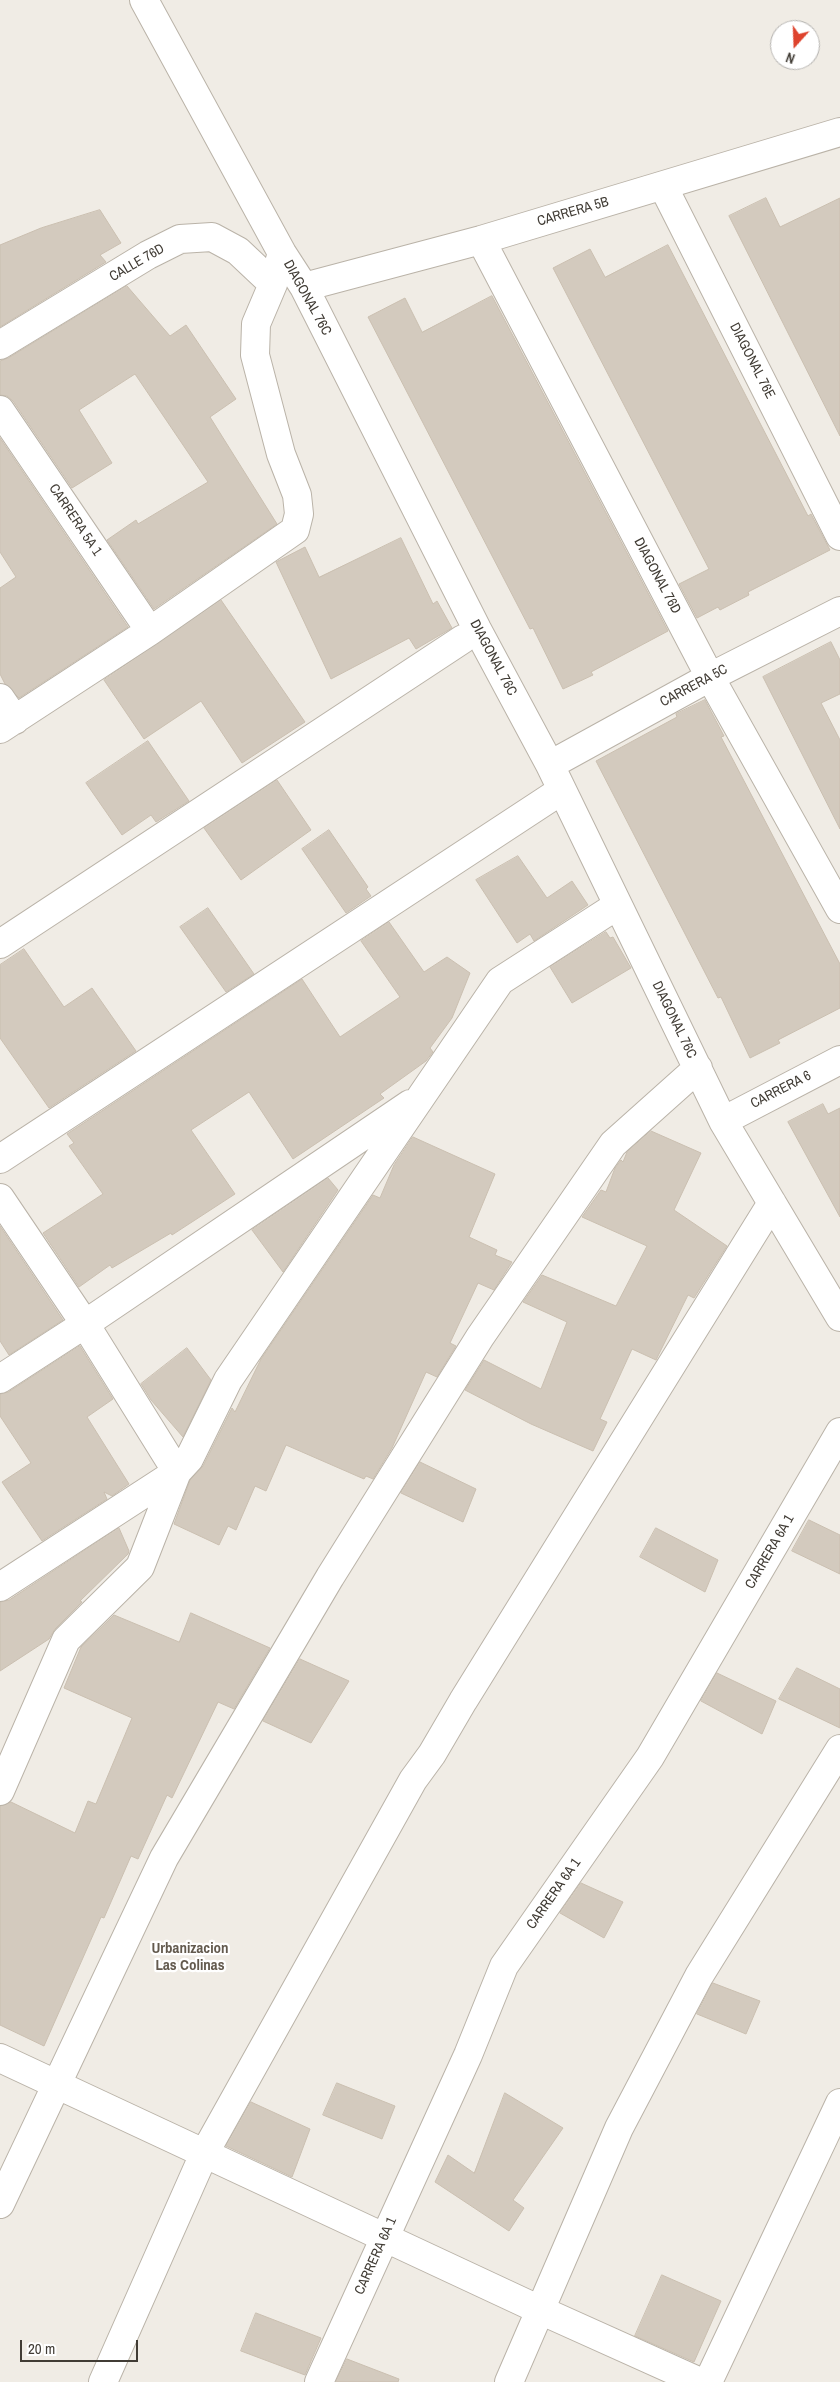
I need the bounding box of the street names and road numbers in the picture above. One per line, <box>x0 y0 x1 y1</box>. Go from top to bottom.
street label: CARRERA 5B <box>535 194 611 230</box>
street label: CALLE 76D <box>107 241 167 285</box>
street label: DIAGONAL 76C <box>279 257 335 339</box>
street label: DIAGONAL 76E <box>726 320 778 402</box>
street label: CARRERA 5A 1 <box>45 481 105 559</box>
street label: DIAGONAL 76D <box>630 535 684 617</box>
street label: DIAGONAL 76C <box>466 617 520 699</box>
street label: CARRERA 5C <box>657 661 731 711</box>
street label: DIAGONAL 76C <box>648 979 700 1061</box>
street label: CARRERA 6 <box>748 1068 814 1112</box>
street label: CARRERA 6A 1 <box>742 1512 798 1592</box>
street label: CARRERA 6A 1 <box>523 1855 585 1933</box>
street label: CARRERA 6A 1 <box>351 2215 401 2297</box>

